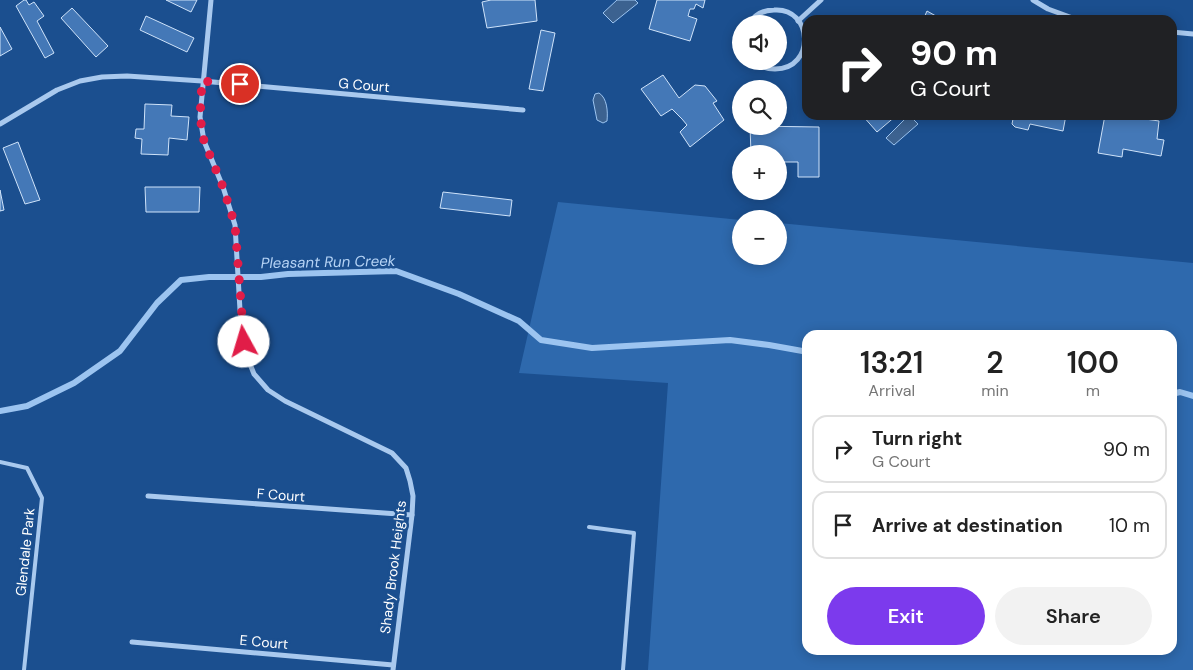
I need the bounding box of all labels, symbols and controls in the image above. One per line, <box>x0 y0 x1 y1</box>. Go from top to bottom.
map controls <box>732 15 787 265</box>
button: sound <box>732 15 787 70</box>
text: 90 m <box>910 30 998 76</box>
icon: right <box>827 35 892 100</box>
pin <box>219 63 261 105</box>
icon: arrive <box>226 70 254 98</box>
street label: G Court <box>338 74 390 96</box>
text: G Court <box>910 74 991 103</box>
button: search <box>732 80 787 135</box>
button: + <box>732 145 787 200</box>
button: − <box>732 210 787 265</box>
water label: Pleasant Run Creek <box>260 251 396 273</box>
position arrow <box>217 315 269 367</box>
text: 13:21 <box>860 343 923 382</box>
text: 2 <box>986 343 1004 382</box>
text: 100 <box>1067 343 1119 382</box>
text: Arrival <box>868 380 915 401</box>
text: min <box>981 380 1009 401</box>
text: m <box>1086 380 1100 401</box>
text: Turn right <box>872 426 962 451</box>
icon: right <box>829 435 857 463</box>
text: 90 m <box>1103 437 1150 462</box>
text: G Court <box>872 451 931 472</box>
street label: F Court <box>256 484 306 506</box>
street label: Shady Brook Heights <box>376 499 410 635</box>
street label: Glendale Park <box>11 507 39 597</box>
icon: arrive <box>829 511 857 539</box>
text: Arrive at destination <box>872 513 1063 538</box>
text: 10 m <box>1109 513 1150 538</box>
button: Exit <box>827 587 985 645</box>
button: Share <box>995 587 1152 645</box>
street label: E Court <box>239 631 289 653</box>

